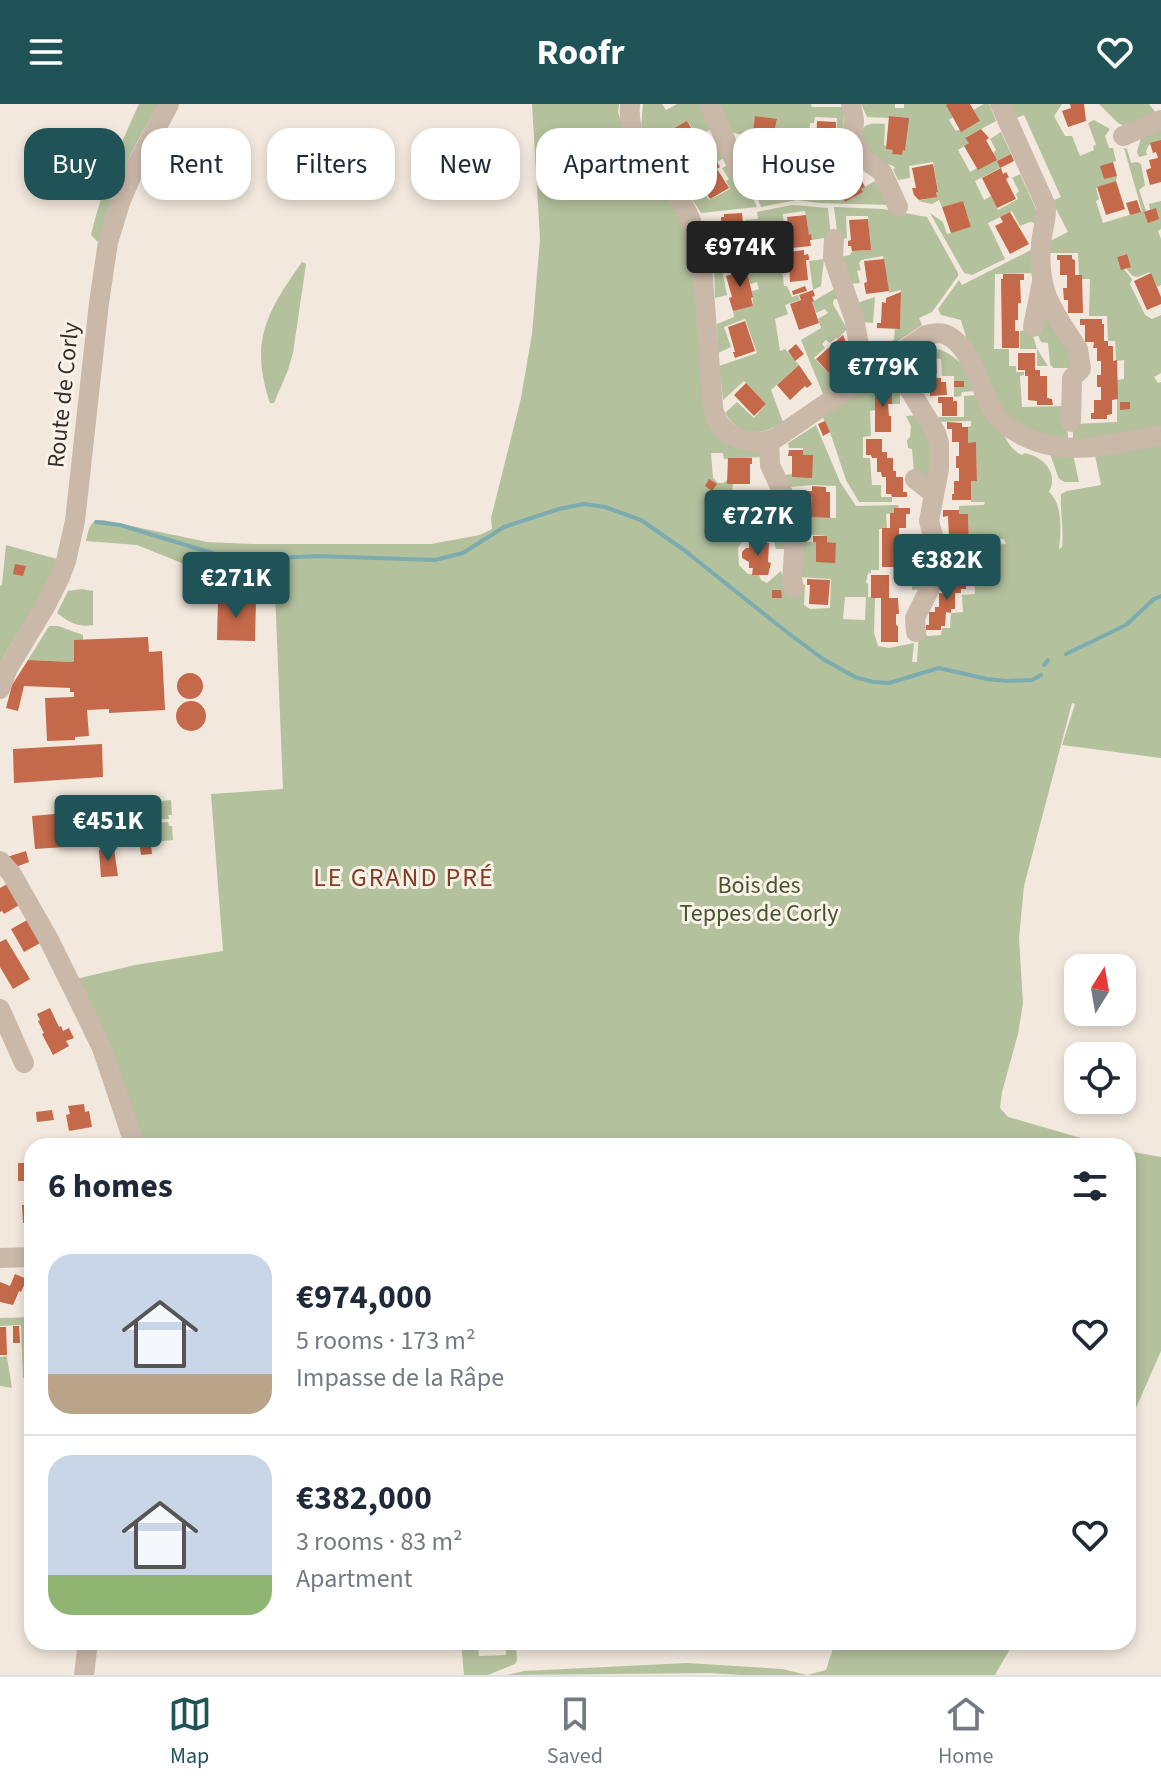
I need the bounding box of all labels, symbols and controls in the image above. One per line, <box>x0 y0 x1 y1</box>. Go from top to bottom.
text: Roofr <box>536 27 625 78</box>
icon: menu <box>24 30 68 74</box>
icon: heart <box>1093 30 1137 74</box>
chip: Buy <box>24 128 125 200</box>
chip: Rent <box>141 128 251 200</box>
chip: Filters <box>267 128 395 200</box>
chip: New <box>411 128 520 200</box>
chip: Apartment <box>536 128 717 200</box>
chip: House <box>733 128 863 200</box>
pin: €974K <box>684 221 796 289</box>
text: €974K <box>705 228 775 265</box>
street label: Route de Corly <box>38 320 89 470</box>
pin: €779K <box>827 341 939 409</box>
text: €779K <box>848 348 918 385</box>
pin: €727K <box>702 490 814 558</box>
text: €727K <box>723 497 793 534</box>
pin: €382K <box>891 534 1003 602</box>
text: €382K <box>912 541 982 578</box>
pin: €271K <box>180 552 292 620</box>
text: €271K <box>201 559 271 596</box>
pin: €451K <box>52 795 164 863</box>
text: €451K <box>73 802 143 839</box>
district label: LE GRAND PRÉ <box>313 859 495 896</box>
park label: Bois des Teppes de Corly <box>680 868 838 931</box>
north arrow <box>1064 954 1136 1026</box>
map controls <box>1064 954 1136 1114</box>
button: locate <box>1064 1042 1136 1114</box>
text: 6 homes <box>48 1162 173 1211</box>
icon: filters <box>1068 1164 1112 1208</box>
text: €974,000 <box>296 1273 432 1322</box>
icon: home <box>112 1286 208 1382</box>
icon: heart <box>1068 1312 1112 1356</box>
text: 5 rooms · 173 m² <box>296 1322 475 1359</box>
text: Impasse de la Râpe <box>296 1359 504 1396</box>
text: €382,000 <box>296 1474 432 1523</box>
icon: home <box>112 1487 208 1583</box>
icon: heart <box>1068 1513 1112 1557</box>
text: 3 rooms · 83 m² <box>296 1523 463 1560</box>
text: Apartment <box>296 1560 413 1597</box>
tab: Map <box>168 1692 212 1772</box>
tab: Saved <box>547 1692 603 1772</box>
tab: Home <box>938 1692 993 1772</box>

